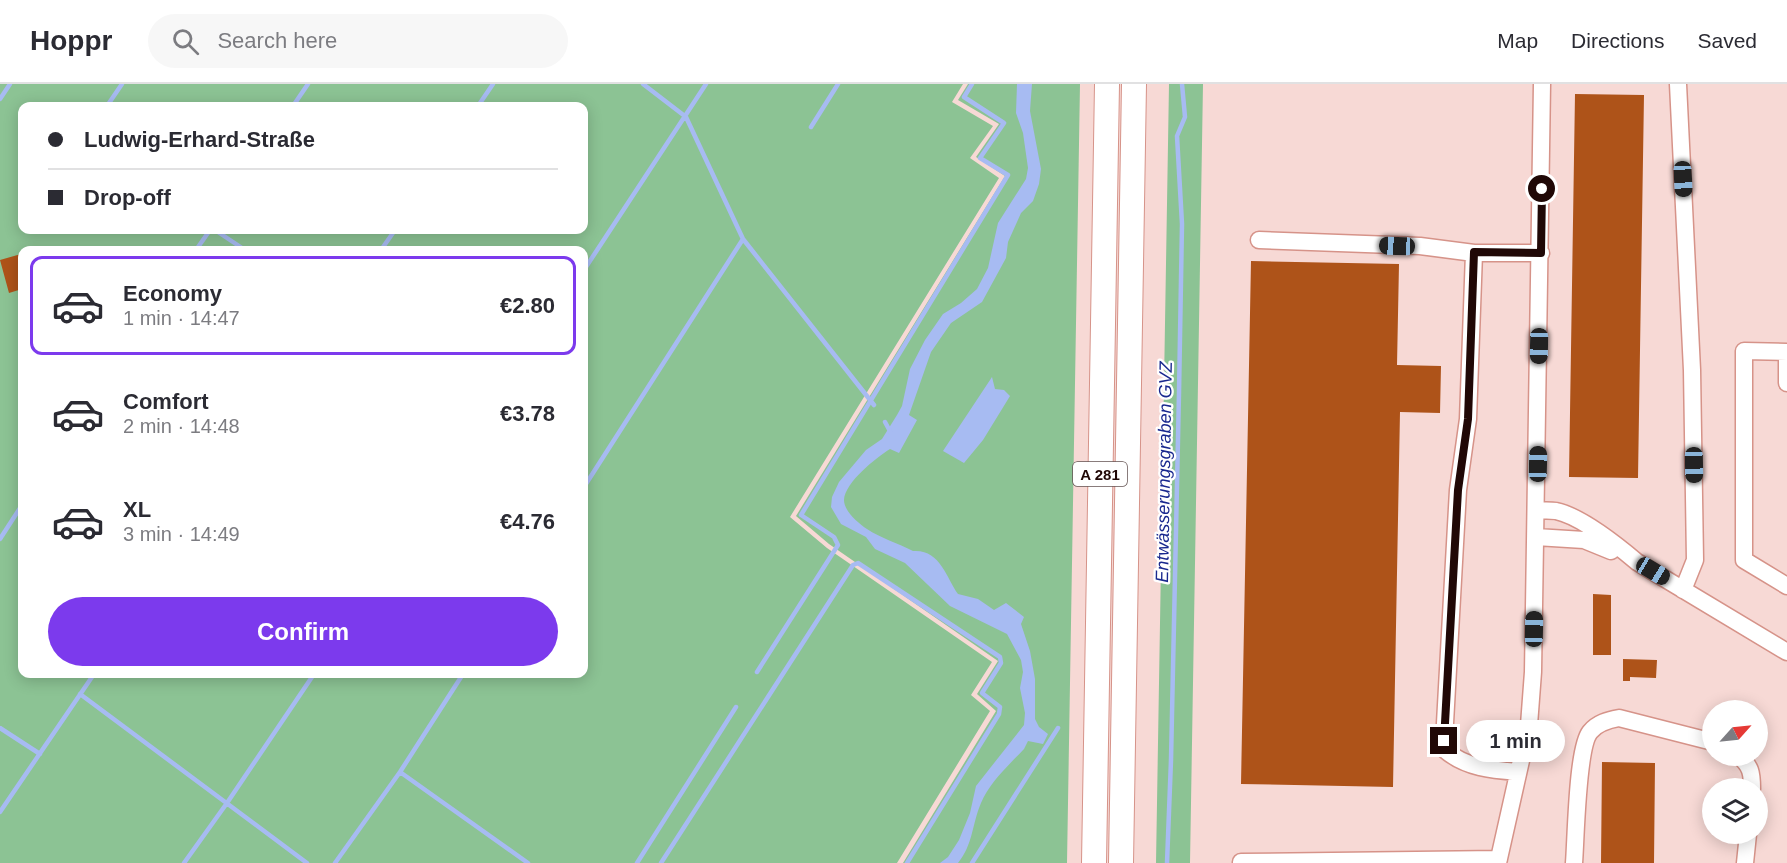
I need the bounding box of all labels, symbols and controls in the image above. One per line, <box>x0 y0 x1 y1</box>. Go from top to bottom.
search box <box>148 14 568 68</box>
text: Hoppr <box>30 25 112 56</box>
icon: search <box>169 25 202 58</box>
text: Search here <box>217 28 337 53</box>
text: Map <box>1497 29 1538 52</box>
text: Directions <box>1571 29 1664 52</box>
text: Saved <box>1697 29 1757 52</box>
text: Ludwig-Erhard-Straße <box>84 127 315 152</box>
car <box>1673 161 1693 197</box>
route start <box>1528 175 1555 202</box>
text: Drop-off <box>84 185 171 210</box>
car <box>1379 236 1415 256</box>
icon: car <box>51 279 105 333</box>
text: Economy <box>123 281 222 306</box>
text: €2.80 <box>500 293 555 318</box>
text: 1 min · 14:47 <box>123 307 240 329</box>
car <box>1530 328 1548 364</box>
water label: Entwässerungsgraben GVZ <box>1152 360 1176 583</box>
icon: car <box>51 387 105 441</box>
text: Comfort <box>123 389 209 414</box>
text: €3.78 <box>500 401 555 426</box>
text: 2 min · 14:48 <box>123 415 240 437</box>
car <box>1529 446 1547 482</box>
car <box>1685 447 1703 483</box>
road number: A 281 <box>1073 462 1127 486</box>
icon: car <box>51 495 105 549</box>
text: XL <box>123 497 151 522</box>
text: €4.76 <box>500 509 555 534</box>
text: 3 min · 14:49 <box>123 523 240 545</box>
car <box>1633 554 1673 588</box>
button: Confirm <box>48 597 558 666</box>
car <box>1525 611 1543 647</box>
north arrow <box>1702 700 1768 766</box>
map controls <box>1702 700 1768 844</box>
callout: 1 min <box>1465 720 1564 762</box>
route end <box>1430 727 1457 754</box>
text: 1 min <box>1489 730 1542 752</box>
button: layers <box>1702 778 1768 844</box>

